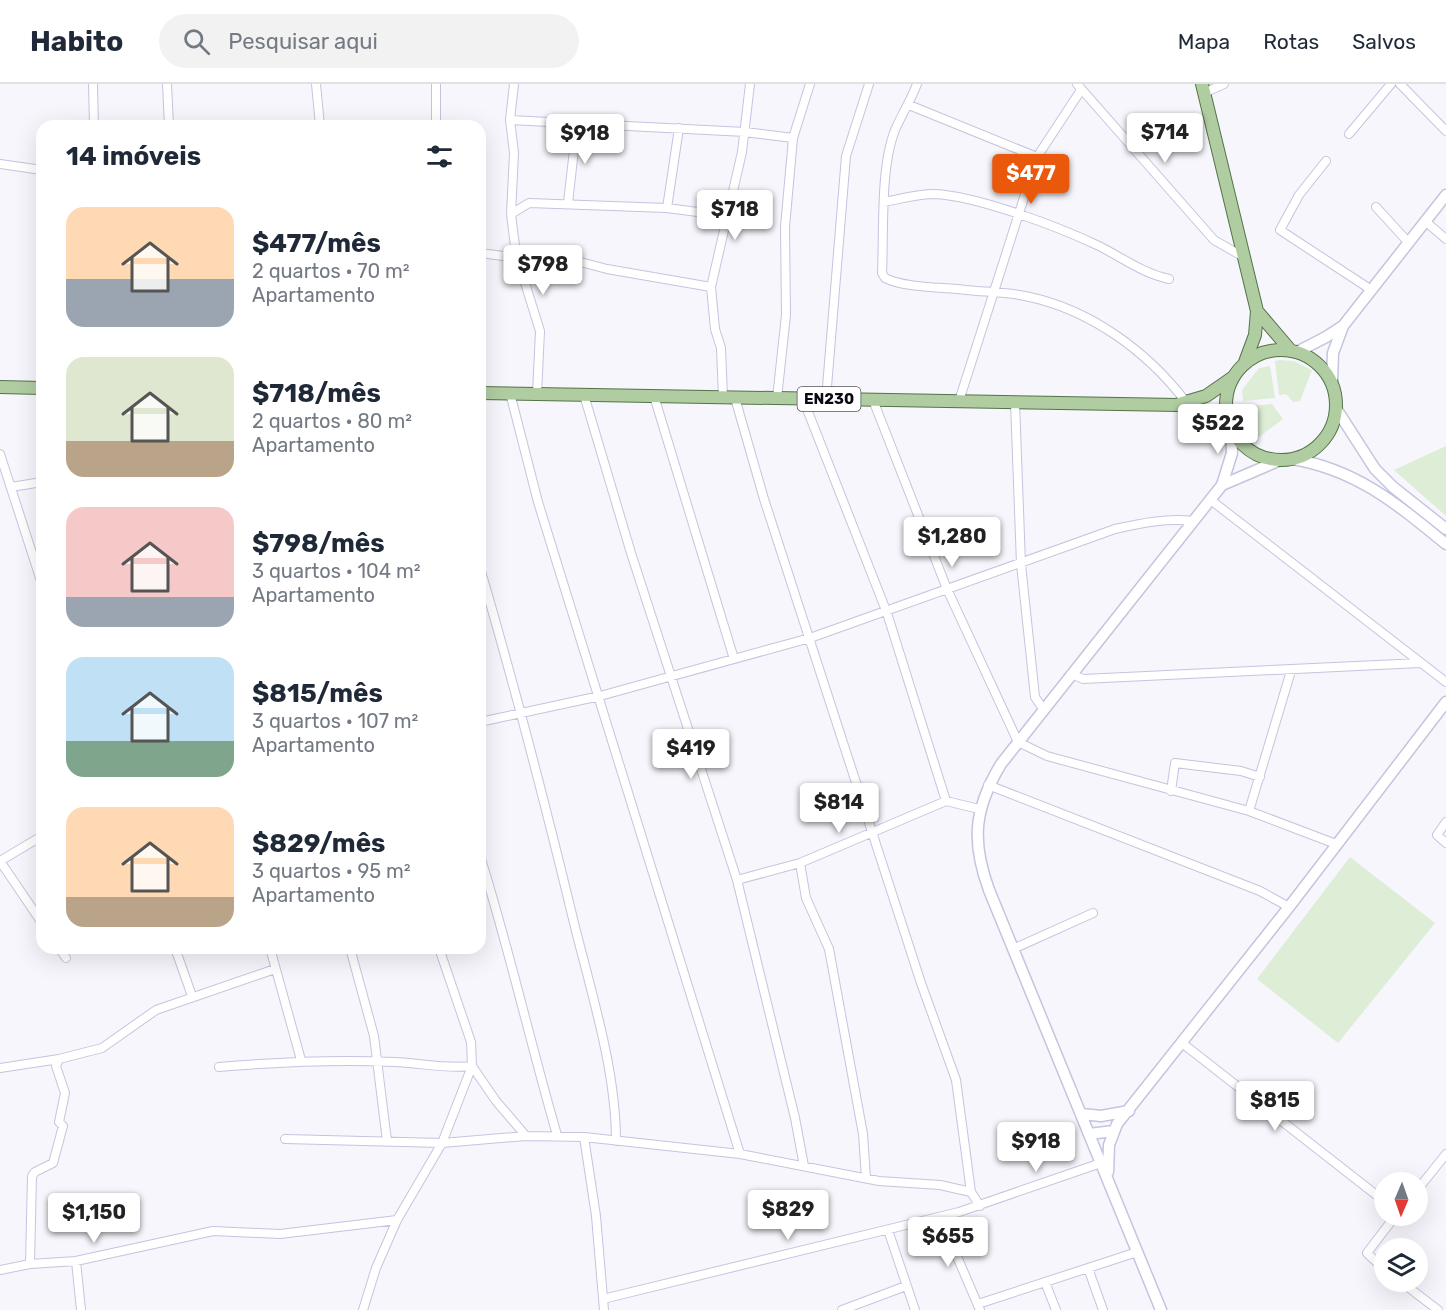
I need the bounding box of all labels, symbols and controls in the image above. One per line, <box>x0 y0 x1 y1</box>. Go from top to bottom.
search box <box>159 14 579 68</box>
text: Habito <box>30 25 123 58</box>
icon: search <box>180 25 213 58</box>
text: Pesquisar aqui <box>228 28 378 55</box>
text: Mapa <box>1178 29 1230 54</box>
text: Rotas <box>1263 29 1319 54</box>
text: Salvos <box>1352 29 1416 54</box>
pin: $714 <box>1129 113 1201 164</box>
pin: $918 <box>549 114 621 165</box>
text: $714 <box>1141 120 1189 144</box>
text: $918 <box>560 121 610 145</box>
icon: filters <box>423 140 456 173</box>
text: 14 imóveis <box>66 141 201 172</box>
pin: $477 <box>995 154 1067 205</box>
text: $477 <box>1006 161 1056 185</box>
pin: $718 <box>699 190 771 241</box>
text: $718 <box>711 197 759 221</box>
text: $477/mês <box>252 228 381 259</box>
icon: home <box>114 231 186 303</box>
pin: $798 <box>507 245 579 296</box>
text: $798 <box>517 252 569 276</box>
text: 2 quartos · 70 m² <box>252 259 410 283</box>
text: Apartamento <box>252 283 375 307</box>
text: $718/mês <box>252 378 381 409</box>
icon: home <box>114 381 186 453</box>
road number: EN230 <box>798 387 860 411</box>
pin: $522 <box>1182 404 1254 455</box>
text: 2 quartos · 80 m² <box>252 409 412 433</box>
text: $522 <box>1192 411 1244 435</box>
text: Apartamento <box>252 433 375 457</box>
pin: $1,280 <box>903 517 1001 568</box>
text: $1,280 <box>918 524 987 548</box>
text: $798/mês <box>252 528 385 559</box>
icon: home <box>114 531 186 603</box>
text: 3 quartos · 104 m² <box>252 559 421 583</box>
text: Apartamento <box>252 583 375 607</box>
text: $815/mês <box>252 678 383 709</box>
icon: home <box>114 681 186 753</box>
text: 3 quartos · 107 m² <box>252 709 418 733</box>
pin: $419 <box>655 729 727 780</box>
text: Apartamento <box>252 733 375 757</box>
text: $419 <box>666 736 716 760</box>
pin: $814 <box>803 783 875 834</box>
text: $814 <box>814 790 864 814</box>
text: $829/mês <box>252 828 385 859</box>
icon: home <box>114 831 186 903</box>
text: 3 quartos · 95 m² <box>252 859 411 883</box>
text: Apartamento <box>252 883 375 907</box>
pin: $815 <box>1239 1081 1311 1132</box>
text: $815 <box>1250 1088 1300 1112</box>
pin: $918 <box>1000 1122 1072 1173</box>
text: $918 <box>1011 1129 1061 1153</box>
north arrow <box>1374 1172 1428 1226</box>
map controls <box>1374 1172 1428 1292</box>
pin: $829 <box>752 1190 824 1241</box>
pin: $1,150 <box>45 1193 143 1244</box>
text: $829 <box>762 1197 814 1221</box>
text: $1,150 <box>62 1200 126 1224</box>
pin: $655 <box>912 1217 984 1268</box>
text: $655 <box>922 1224 974 1248</box>
button: layers <box>1374 1238 1428 1292</box>

